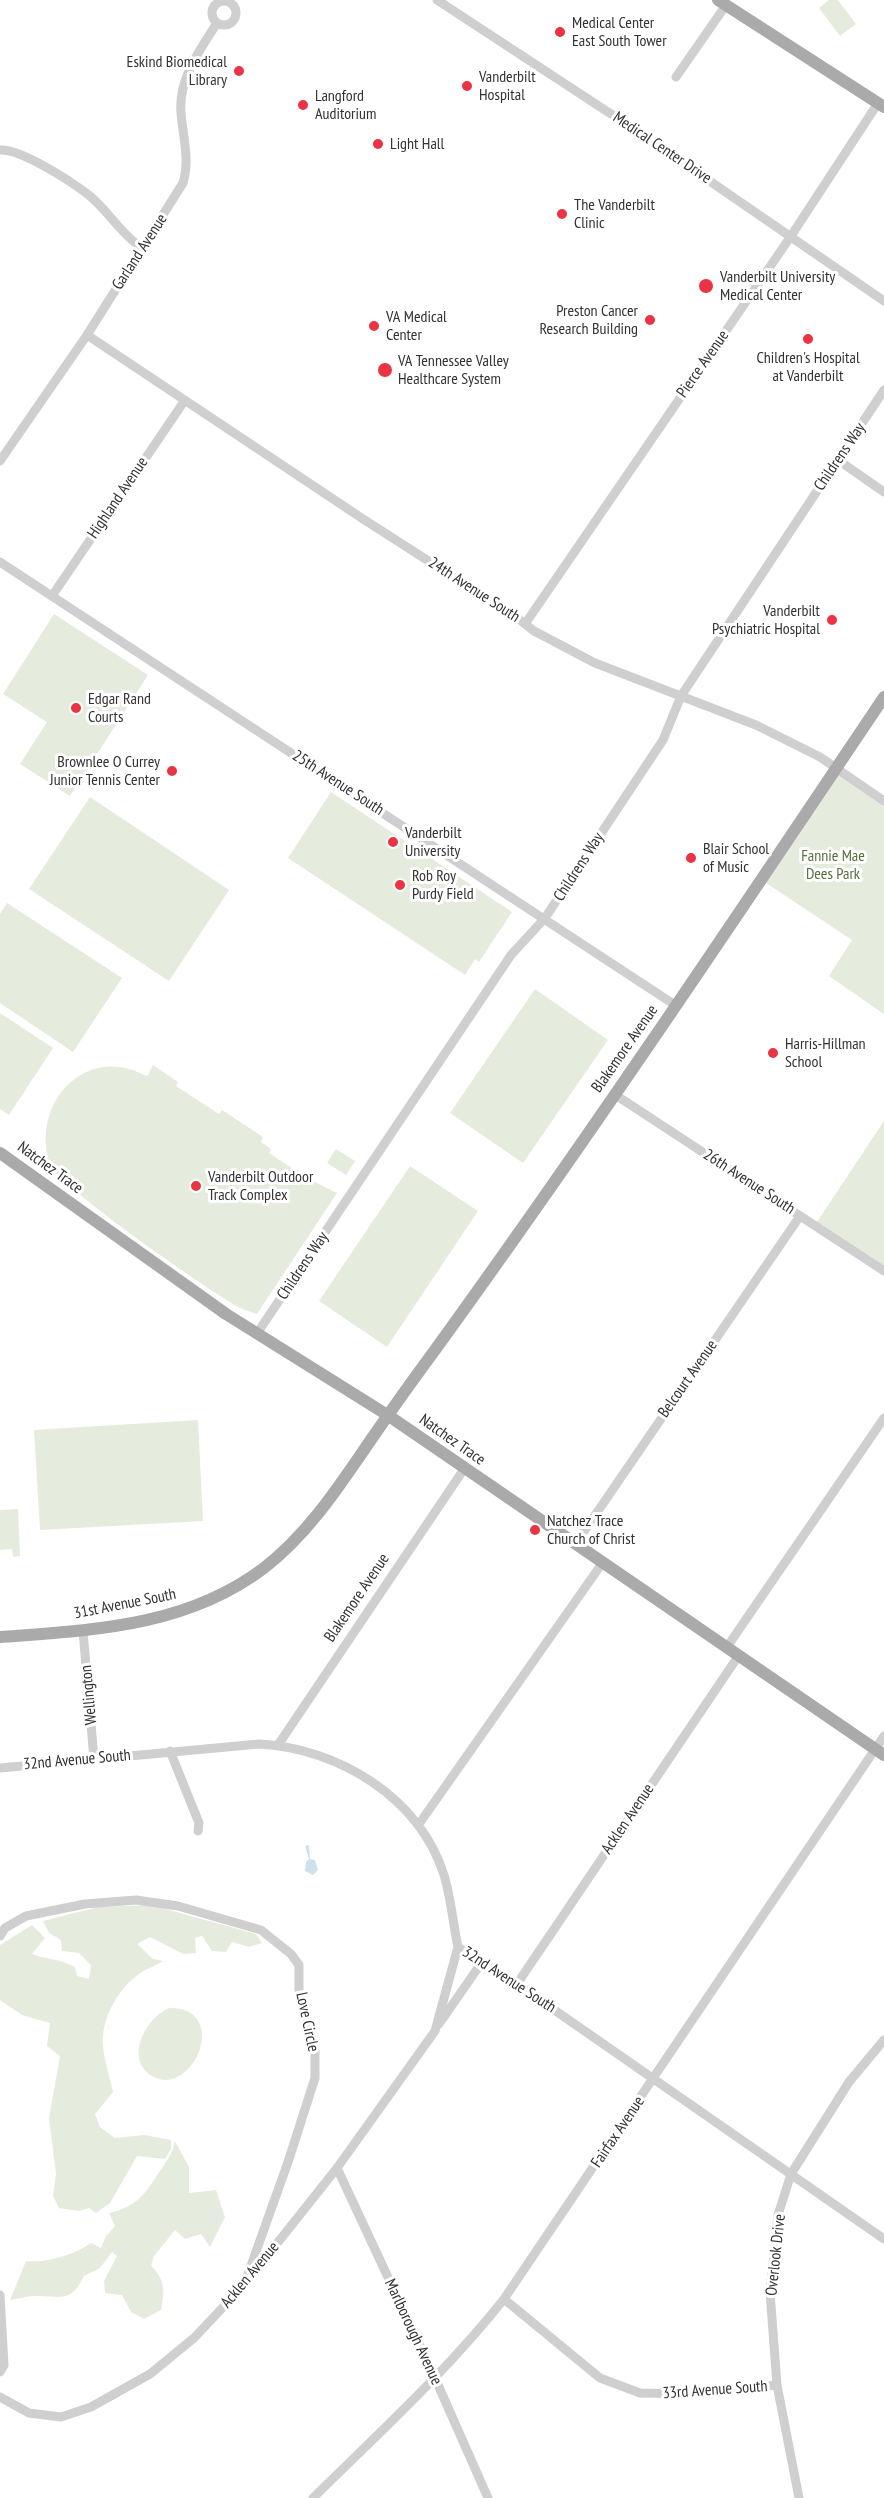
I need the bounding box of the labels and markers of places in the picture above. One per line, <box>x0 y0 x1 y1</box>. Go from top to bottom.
place label: Medical Center East South Tower <box>572 13 667 51</box>
marker: Medical Center East South Tower <box>553 25 567 39</box>
place label: Eskind Biomedical Library <box>127 52 227 90</box>
marker: Eskind Biomedical Library <box>232 64 246 78</box>
place label: Vanderbilt Hospital <box>479 67 536 105</box>
marker: Vanderbilt Hospital <box>460 79 474 93</box>
place label: Langford Auditorium <box>315 86 376 124</box>
marker: Langford Auditorium <box>296 98 310 112</box>
place label: Light Hall <box>390 134 444 154</box>
marker: Light Hall <box>371 137 385 151</box>
place label: The Vanderbilt Clinic <box>574 195 655 233</box>
marker: The Vanderbilt Clinic <box>555 207 569 221</box>
place label: Vanderbilt University Medical Center <box>720 267 835 305</box>
marker: Vanderbilt University Medical Center <box>697 277 715 295</box>
place label: Preston Cancer Research Building <box>539 301 638 339</box>
place label: VA Medical Center <box>386 307 447 345</box>
marker: Preston Cancer Research Building <box>643 313 657 327</box>
marker: VA Medical Center <box>367 319 381 333</box>
marker: Children's Hospital at Vanderbilt <box>801 332 815 346</box>
place label: Children's Hospital at Vanderbilt <box>756 348 860 386</box>
place label: VA Tennessee Valley Healthcare System <box>398 351 509 389</box>
marker: VA Tennessee Valley Healthcare System <box>376 361 394 379</box>
place label: Vanderbilt Psychiatric Hospital <box>712 601 820 639</box>
marker: Vanderbilt Psychiatric Hospital <box>825 613 839 627</box>
place label: Edgar Rand Courts <box>88 689 151 727</box>
marker: Edgar Rand Courts <box>69 701 83 715</box>
place label: Brownlee O Currey Junior Tennis Center <box>50 752 160 790</box>
marker: Brownlee O Currey Junior Tennis Center <box>165 764 179 778</box>
place label: Vanderbilt University <box>405 823 462 861</box>
marker: Vanderbilt University <box>386 835 400 849</box>
place label: Blair School of Music <box>703 839 769 877</box>
marker: Blair School of Music <box>684 851 698 865</box>
place label: Rob Roy Purdy Field <box>412 866 474 904</box>
marker: Rob Roy Purdy Field <box>393 878 407 892</box>
place label: Harris-Hillman School <box>785 1034 866 1072</box>
marker: Harris-Hillman School <box>766 1046 780 1060</box>
place label: Vanderbilt Outdoor Track Complex <box>208 1167 313 1205</box>
marker: Vanderbilt Outdoor Track Complex <box>189 1179 203 1193</box>
place label: Natchez Trace Church of Christ <box>547 1511 635 1549</box>
marker: Natchez Trace Church of Christ <box>528 1523 542 1537</box>

